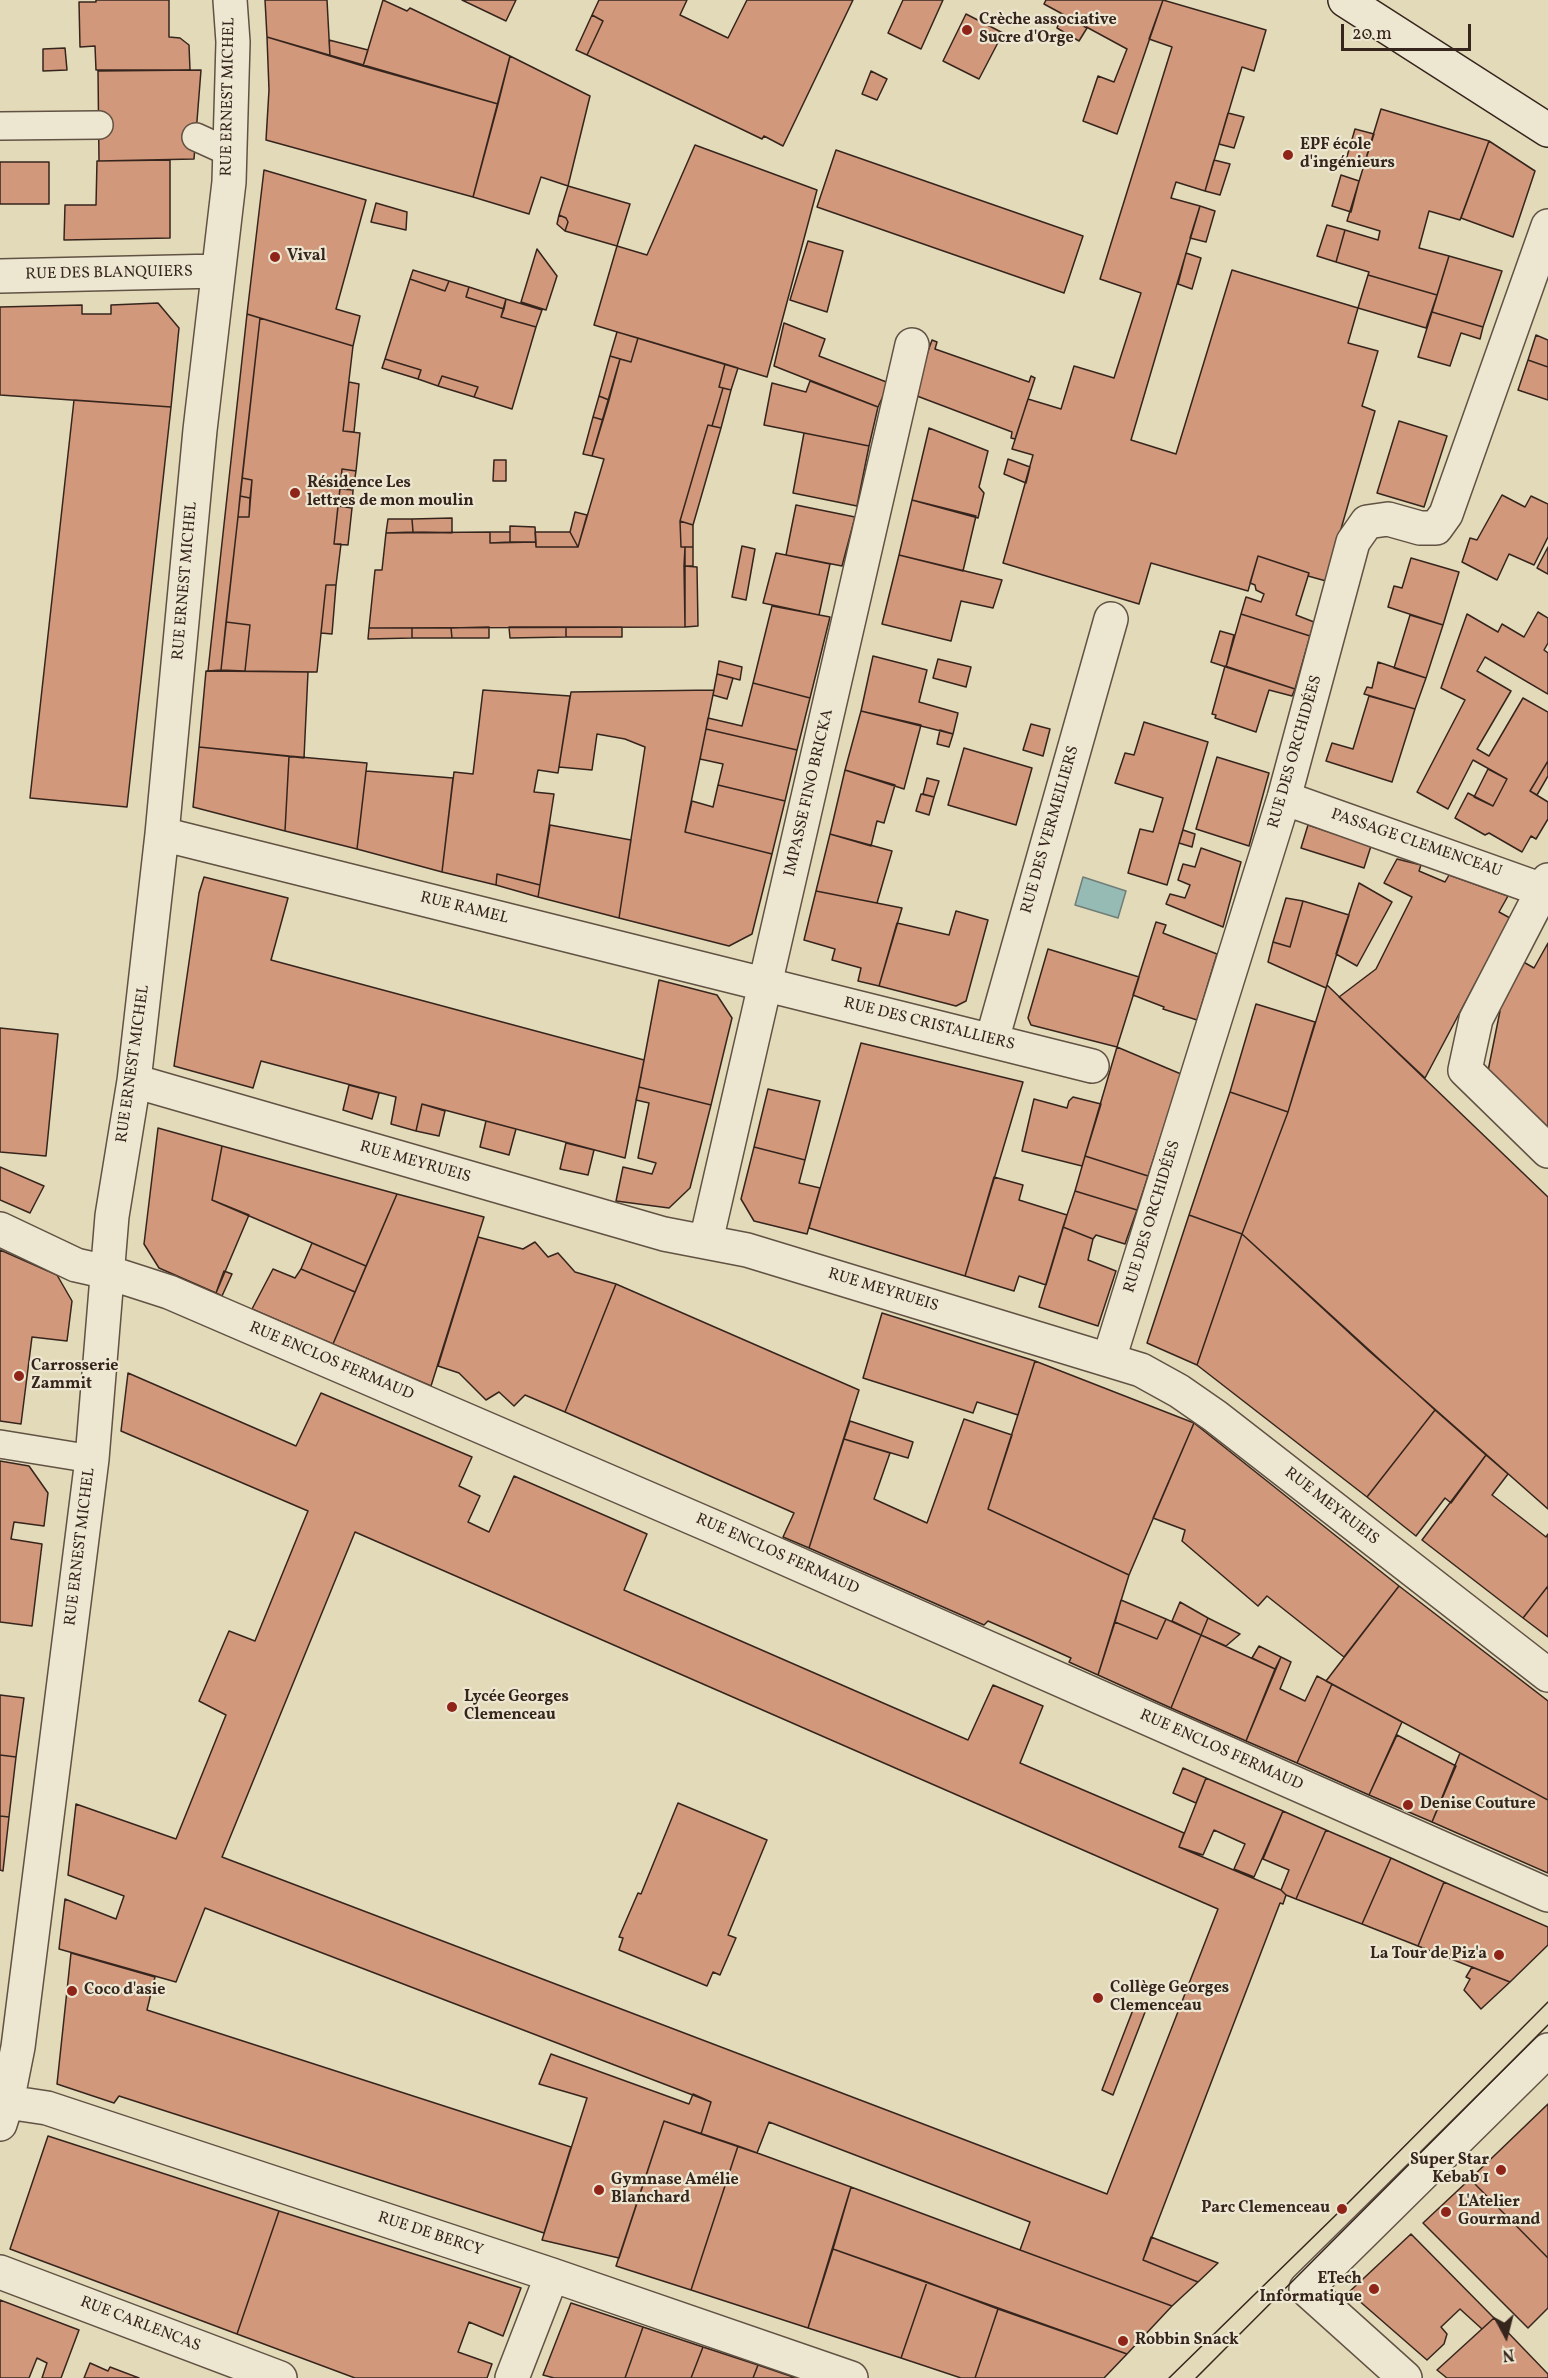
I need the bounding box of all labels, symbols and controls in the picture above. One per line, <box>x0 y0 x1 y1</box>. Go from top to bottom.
place label: Crèche associative Sucre d'Orge <box>979 11 1117 49</box>
scale bar <box>1344 12 1474 50</box>
street label: RUE ERNEST MICHEL <box>218 17 240 177</box>
text: 20 m <box>1352 22 1392 47</box>
marker: Crèche associative Sucre d'Orge <box>960 23 974 37</box>
place label: EPF école d'ingénieurs <box>1300 136 1395 174</box>
marker: EPF école d'ingénieurs <box>1281 148 1295 162</box>
place label: Vival <box>287 247 326 267</box>
marker: Vival <box>268 250 282 264</box>
street label: RUE DES BLANQUIERS <box>25 263 193 285</box>
place label: Résidence Les lettres de mon moulin <box>307 474 474 512</box>
marker: Résidence Les lettres de mon moulin <box>288 486 302 500</box>
street label: RUE ERNEST MICHEL <box>170 501 202 661</box>
street label: RUE DES ORCHIDÉES <box>1265 673 1327 831</box>
street label: IMPASSE FINO BRICKA <box>781 707 839 879</box>
street label: RUE DES VERMEILIERS <box>1018 744 1084 916</box>
street label: PASSAGE CLEMENCEAU <box>1328 806 1504 882</box>
street label: RUE RAMEL <box>418 889 510 929</box>
street label: RUE ERNEST MICHEL <box>113 984 155 1144</box>
street label: RUE DES CRISTALLIERS <box>841 994 1017 1056</box>
street label: RUE MEYRUEIS <box>357 1138 473 1188</box>
street label: RUE DES ORCHIDÉES <box>1121 1138 1185 1296</box>
street label: RUE MEYRUEIS <box>825 1265 941 1317</box>
street label: RUE ENCLOS FERMAUD <box>246 1319 416 1405</box>
place label: Carrosserie Zammit <box>31 1357 119 1395</box>
marker: Carrosserie Zammit <box>12 1369 26 1383</box>
street label: RUE MEYRUEIS <box>1280 1464 1382 1550</box>
street label: RUE ERNEST MICHEL <box>62 1467 100 1627</box>
street label: RUE ENCLOS FERMAUD <box>692 1510 862 1600</box>
place label: Lycée Georges Clemenceau <box>464 1688 569 1726</box>
marker: Lycée Georges Clemenceau <box>445 1700 459 1714</box>
street label: RUE ENCLOS FERMAUD <box>1136 1706 1306 1796</box>
place label: Denise Couture <box>1420 1795 1536 1815</box>
marker: Denise Couture <box>1401 1798 1415 1812</box>
place label: La Tour de Piz'a <box>1370 1945 1487 1965</box>
marker: La Tour de Piz'a <box>1492 1948 1506 1962</box>
place label: Collège Georges Clemenceau <box>1110 1979 1229 2017</box>
place label: Coco d'asie <box>84 1981 165 2001</box>
marker: Coco d'asie <box>65 1984 79 1998</box>
marker: Collège Georges Clemenceau <box>1091 1991 1105 2005</box>
place label: Super Star Kebab 1 <box>1410 2151 1489 2189</box>
marker: Super Star Kebab 1 <box>1494 2163 1508 2177</box>
place label: Gymnase Amélie Blanchard <box>611 2171 739 2209</box>
marker: Gymnase Amélie Blanchard <box>592 2183 606 2197</box>
place label: L'Atelier Gourmand <box>1458 2193 1540 2231</box>
place label: Parc Clemenceau <box>1201 2199 1330 2219</box>
marker: Parc Clemenceau <box>1335 2202 1349 2216</box>
marker: L'Atelier Gourmand <box>1439 2205 1453 2219</box>
street label: RUE DE BERCY <box>375 2209 485 2261</box>
place label: ETech Informatique <box>1259 2270 1362 2308</box>
marker: ETech Informatique <box>1367 2282 1381 2296</box>
street label: RUE CARLENCAS <box>77 2293 203 2357</box>
north arrow <box>1476 2306 1536 2366</box>
place label: Robbin Snack <box>1135 2331 1239 2351</box>
marker: Robbin Snack <box>1116 2334 1130 2348</box>
text: N <box>1501 2342 1515 2365</box>

